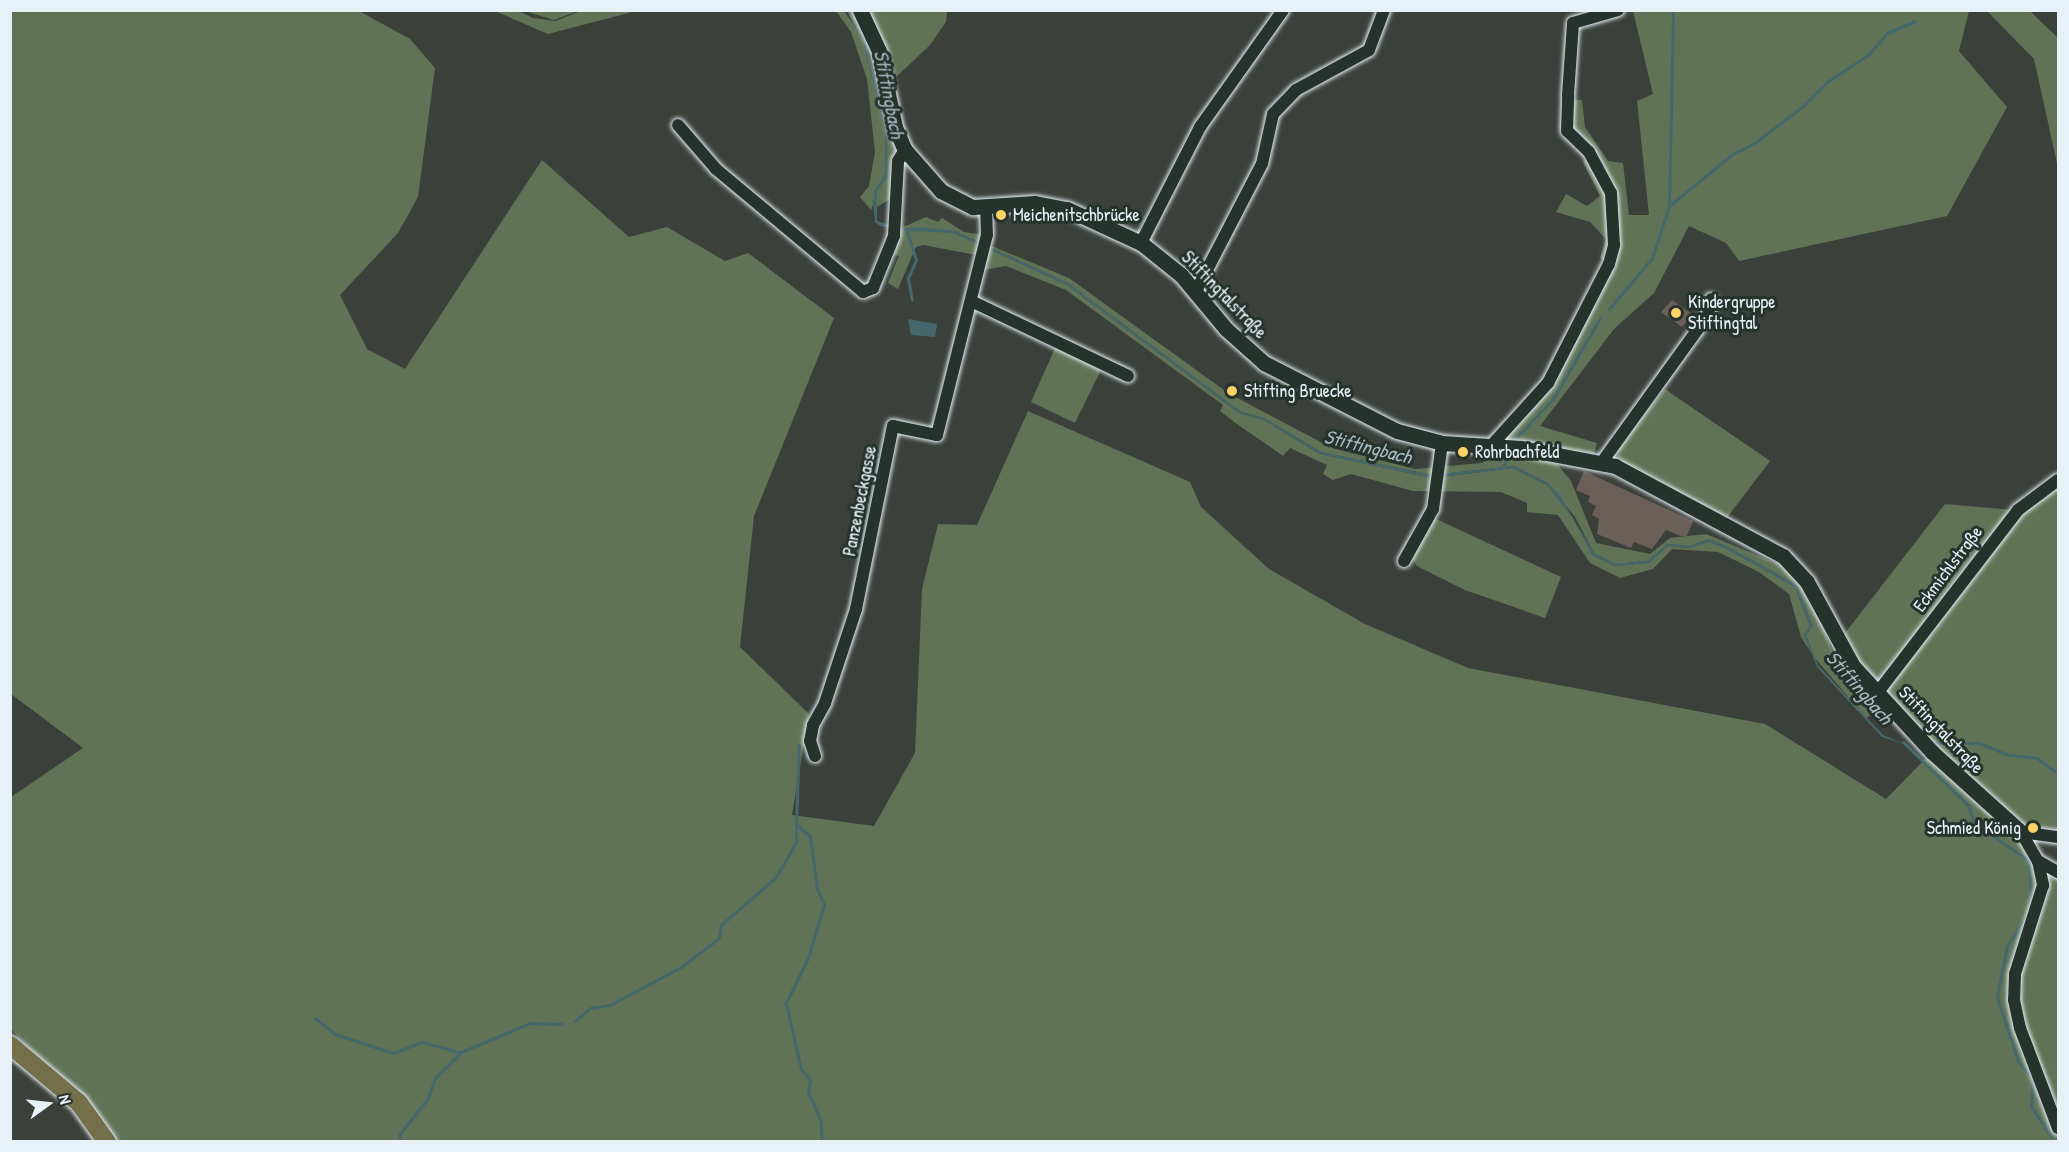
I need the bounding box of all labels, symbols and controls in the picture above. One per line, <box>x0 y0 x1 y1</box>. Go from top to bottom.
water label: Stiftingbach <box>870 48 910 140</box>
place label: Meichenitschbrücke <box>1013 204 1140 226</box>
marker: Meichenitschbrücke <box>994 208 1008 222</box>
street label: Stiftingtalstraße <box>1177 247 1271 343</box>
place label: Kindergruppe Stiftingtal <box>1688 292 1775 334</box>
marker: Kindergruppe Stiftingtal <box>1669 306 1683 320</box>
place label: Stifting Bruecke <box>1244 380 1351 402</box>
marker: Stifting Bruecke <box>1225 384 1239 398</box>
water label: Stiftingbach <box>1322 424 1414 468</box>
place label: Rohrbachfeld <box>1475 441 1559 463</box>
street label: Panzenbeckgasse <box>839 444 881 558</box>
marker: Rohrbachfeld <box>1456 445 1470 459</box>
street label: Eckmichlstraße <box>1909 522 1987 616</box>
water label: Stiftingbach <box>1822 645 1898 729</box>
street label: Stiftingtalstraße <box>1894 682 1988 778</box>
place label: Schmied König <box>1927 817 2021 839</box>
marker: Schmied König <box>2026 821 2040 835</box>
north arrow <box>18 1074 78 1134</box>
text: N <box>54 1092 77 1106</box>

